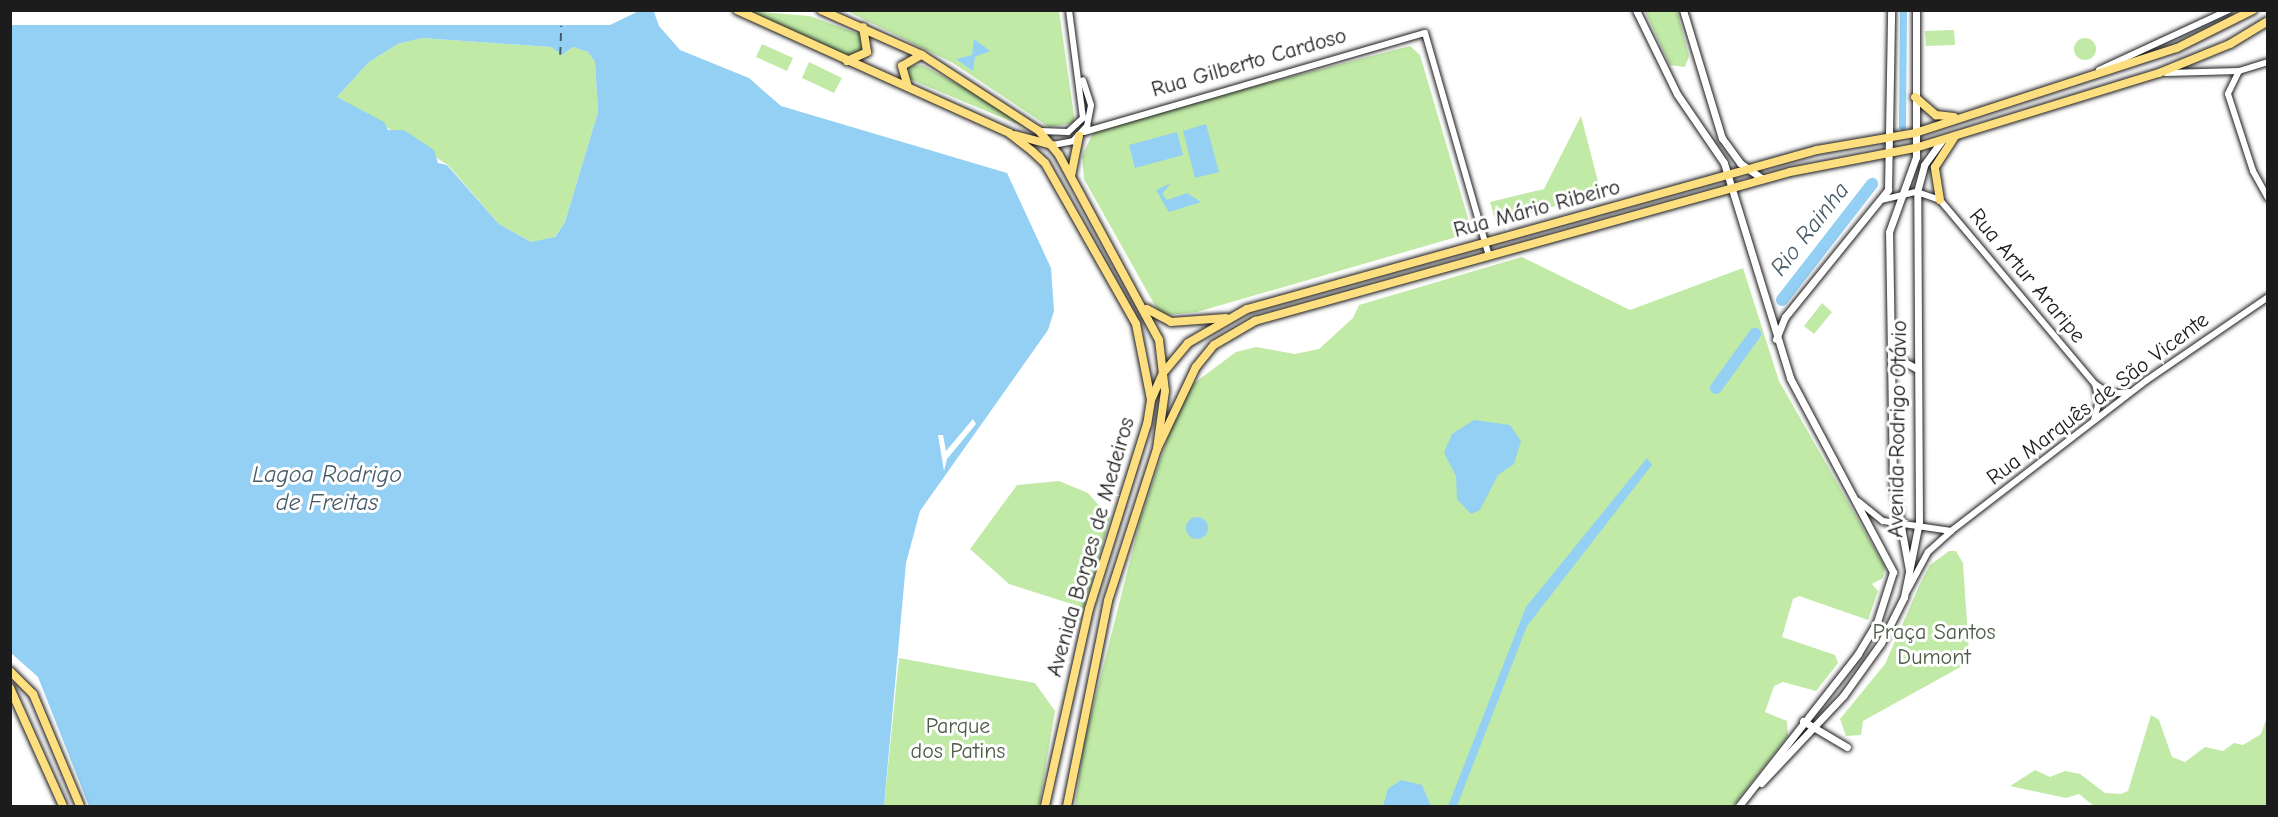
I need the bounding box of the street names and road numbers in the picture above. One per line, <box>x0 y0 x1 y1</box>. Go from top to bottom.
street label: Rua Gilberto Cardoso <box>1148 23 1350 103</box>
street label: Rua Mário Ribeiro <box>1451 174 1623 244</box>
street label: Rua Artur Araripe <box>1963 204 2091 348</box>
street label: Rua Marquês de São Vicente <box>1982 307 2214 491</box>
street label: Avenida Rodrigo Otávio <box>1883 320 1913 538</box>
street label: Avenida Borges de Medeiros <box>1041 414 1141 680</box>

